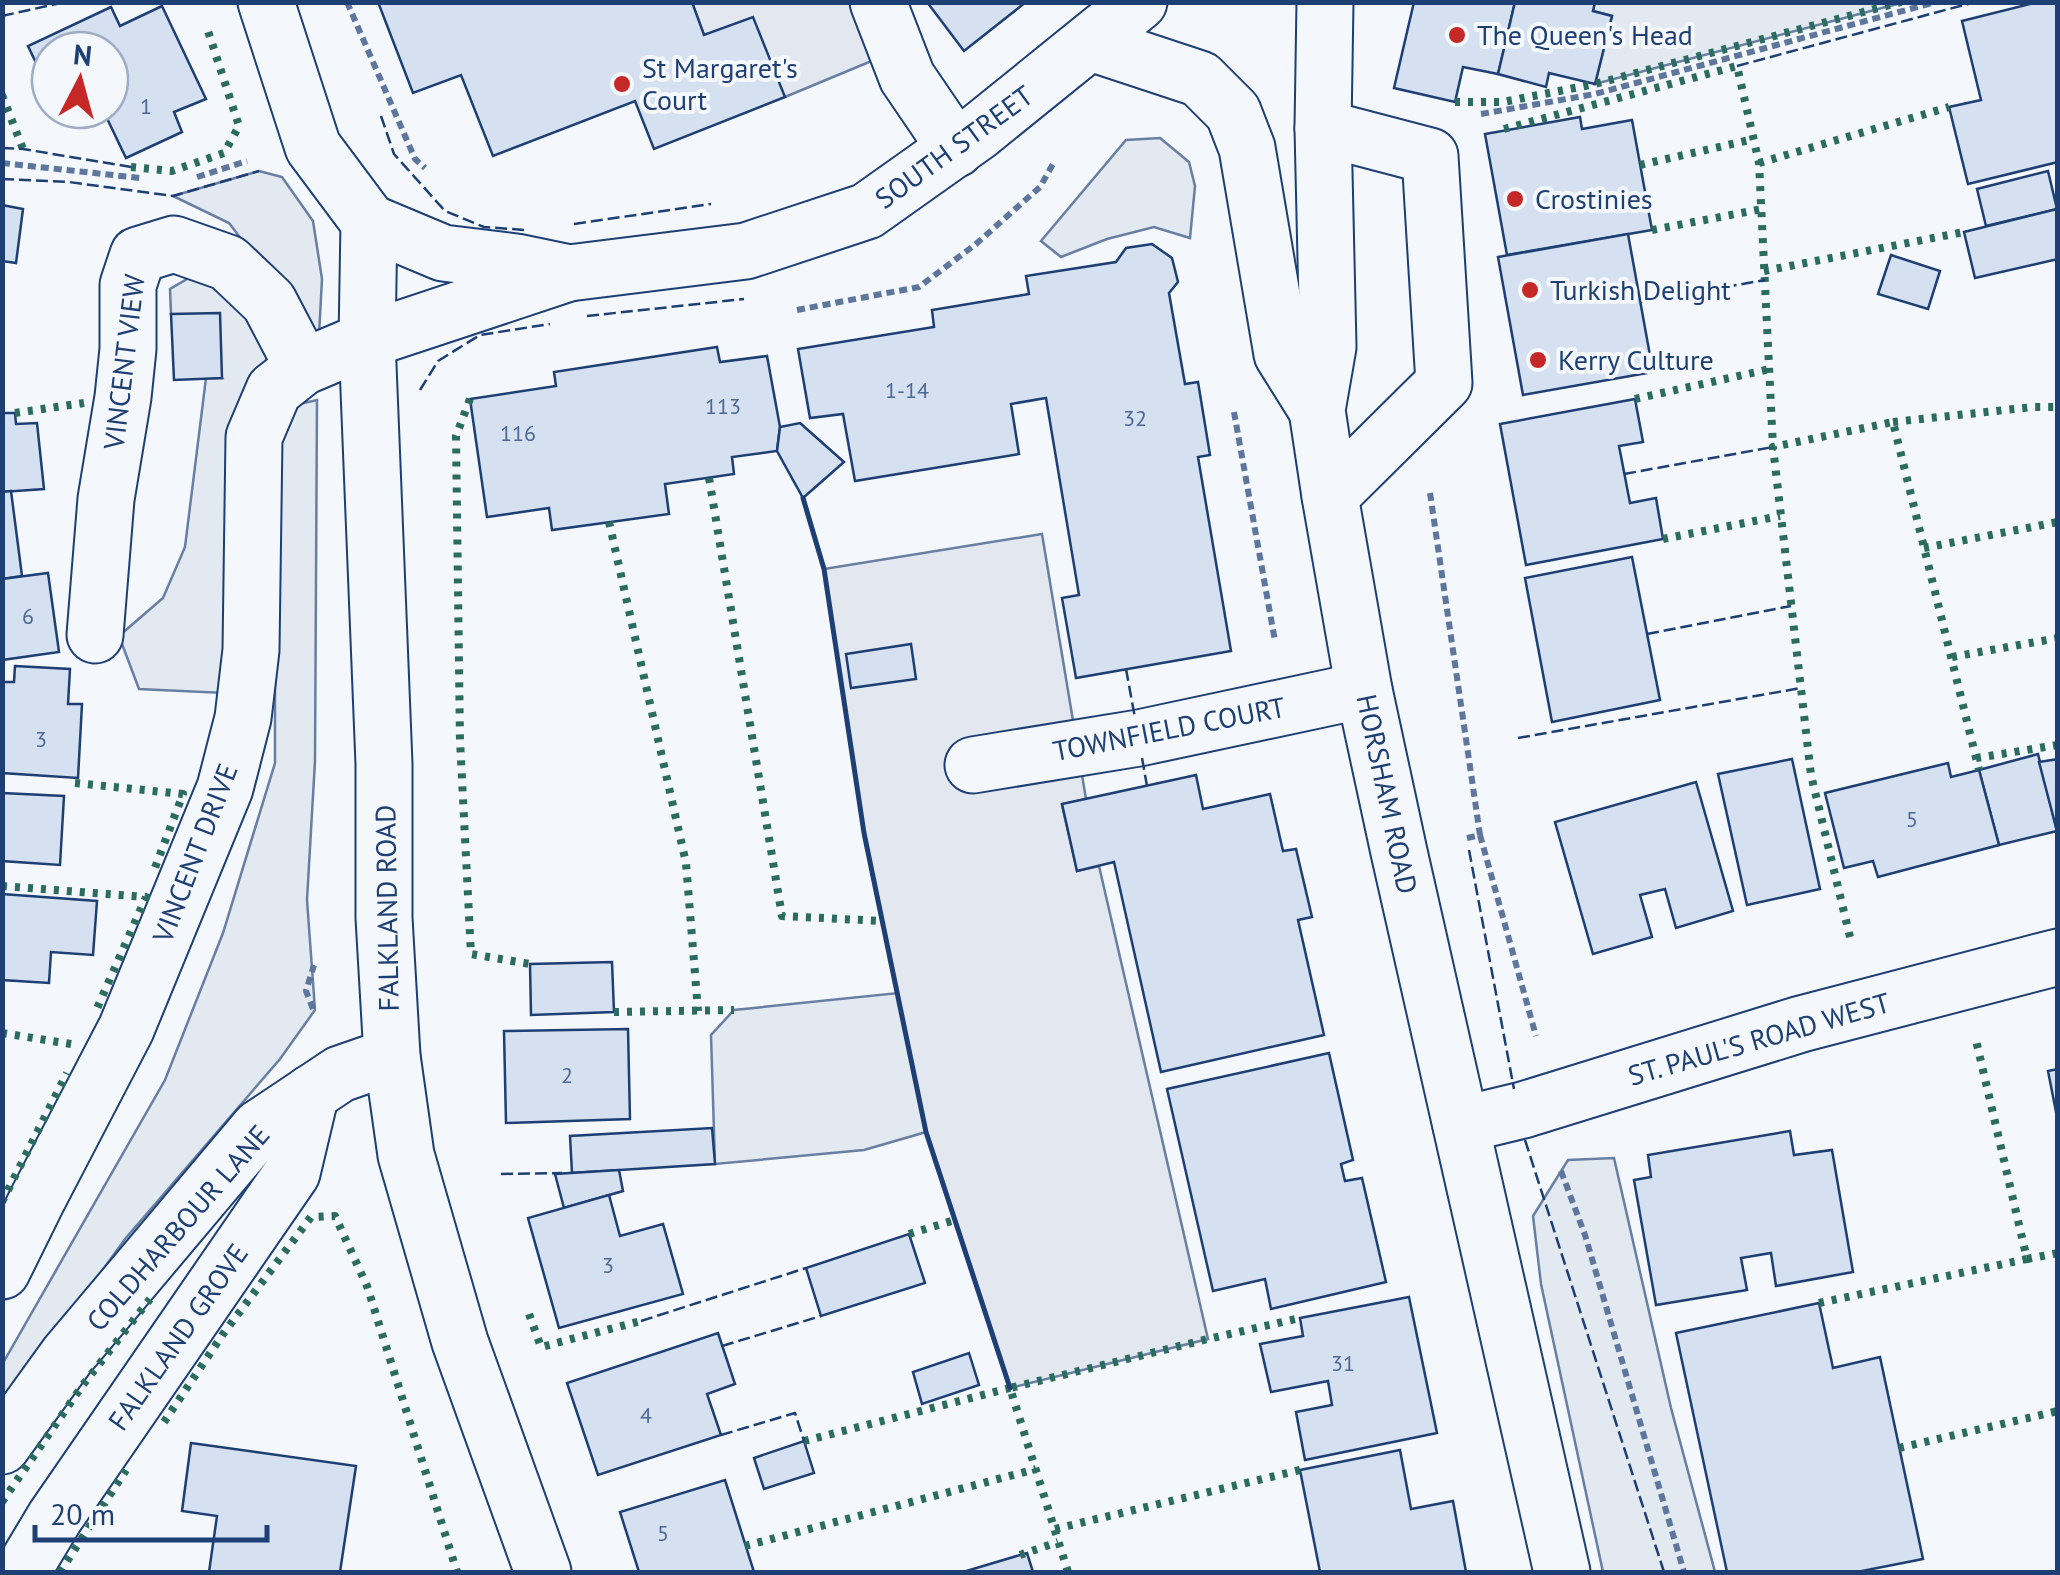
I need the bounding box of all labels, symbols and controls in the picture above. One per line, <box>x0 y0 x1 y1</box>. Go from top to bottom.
place label: The Queen's Head <box>1477 16 1693 53</box>
marker: The Queen's Head <box>1446 24 1468 46</box>
north arrow <box>30 30 130 130</box>
text: N <box>72 35 94 74</box>
place label: St Margaret's Court <box>642 49 798 118</box>
marker: St Margaret's Court <box>611 73 633 95</box>
street label: SOUTH STREET <box>867 76 1040 216</box>
house number: 1 <box>140 92 152 120</box>
place label: Crostinies <box>1535 180 1653 217</box>
marker: Crostinies <box>1504 188 1526 210</box>
place label: Turkish Delight <box>1550 271 1731 308</box>
street label: VINCENT VIEW <box>94 272 153 453</box>
marker: Turkish Delight <box>1519 279 1541 301</box>
place label: Kerry Culture <box>1558 341 1714 378</box>
marker: Kerry Culture <box>1527 349 1549 371</box>
house number: 1-14 <box>885 376 929 404</box>
house number: 113 <box>705 392 741 420</box>
house number: 32 <box>1123 404 1147 432</box>
house number: 116 <box>500 419 536 447</box>
house number: 6 <box>22 602 34 630</box>
street label: TOWNFIELD COURT <box>1050 688 1289 769</box>
street label: HORSHAM ROAD <box>1348 691 1427 897</box>
house number: 3 <box>35 725 47 753</box>
street label: VINCENT DRIVE <box>143 758 246 948</box>
street label: FALKLAND ROAD <box>366 804 407 1012</box>
house number: 5 <box>1906 805 1918 833</box>
street label: ST. PAUL'S ROAD WEST <box>1624 983 1895 1094</box>
house number: 2 <box>561 1061 573 1089</box>
street label: COLDHARBOUR LANE <box>78 1117 277 1339</box>
street label: FALKLAND GROVE <box>99 1236 256 1437</box>
house number: 3 <box>602 1251 614 1279</box>
house number: 31 <box>1331 1349 1355 1377</box>
house number: 4 <box>640 1401 652 1429</box>
scale bar <box>35 1480 268 1542</box>
text: 20 m <box>50 1494 115 1533</box>
house number: 5 <box>657 1519 669 1547</box>

